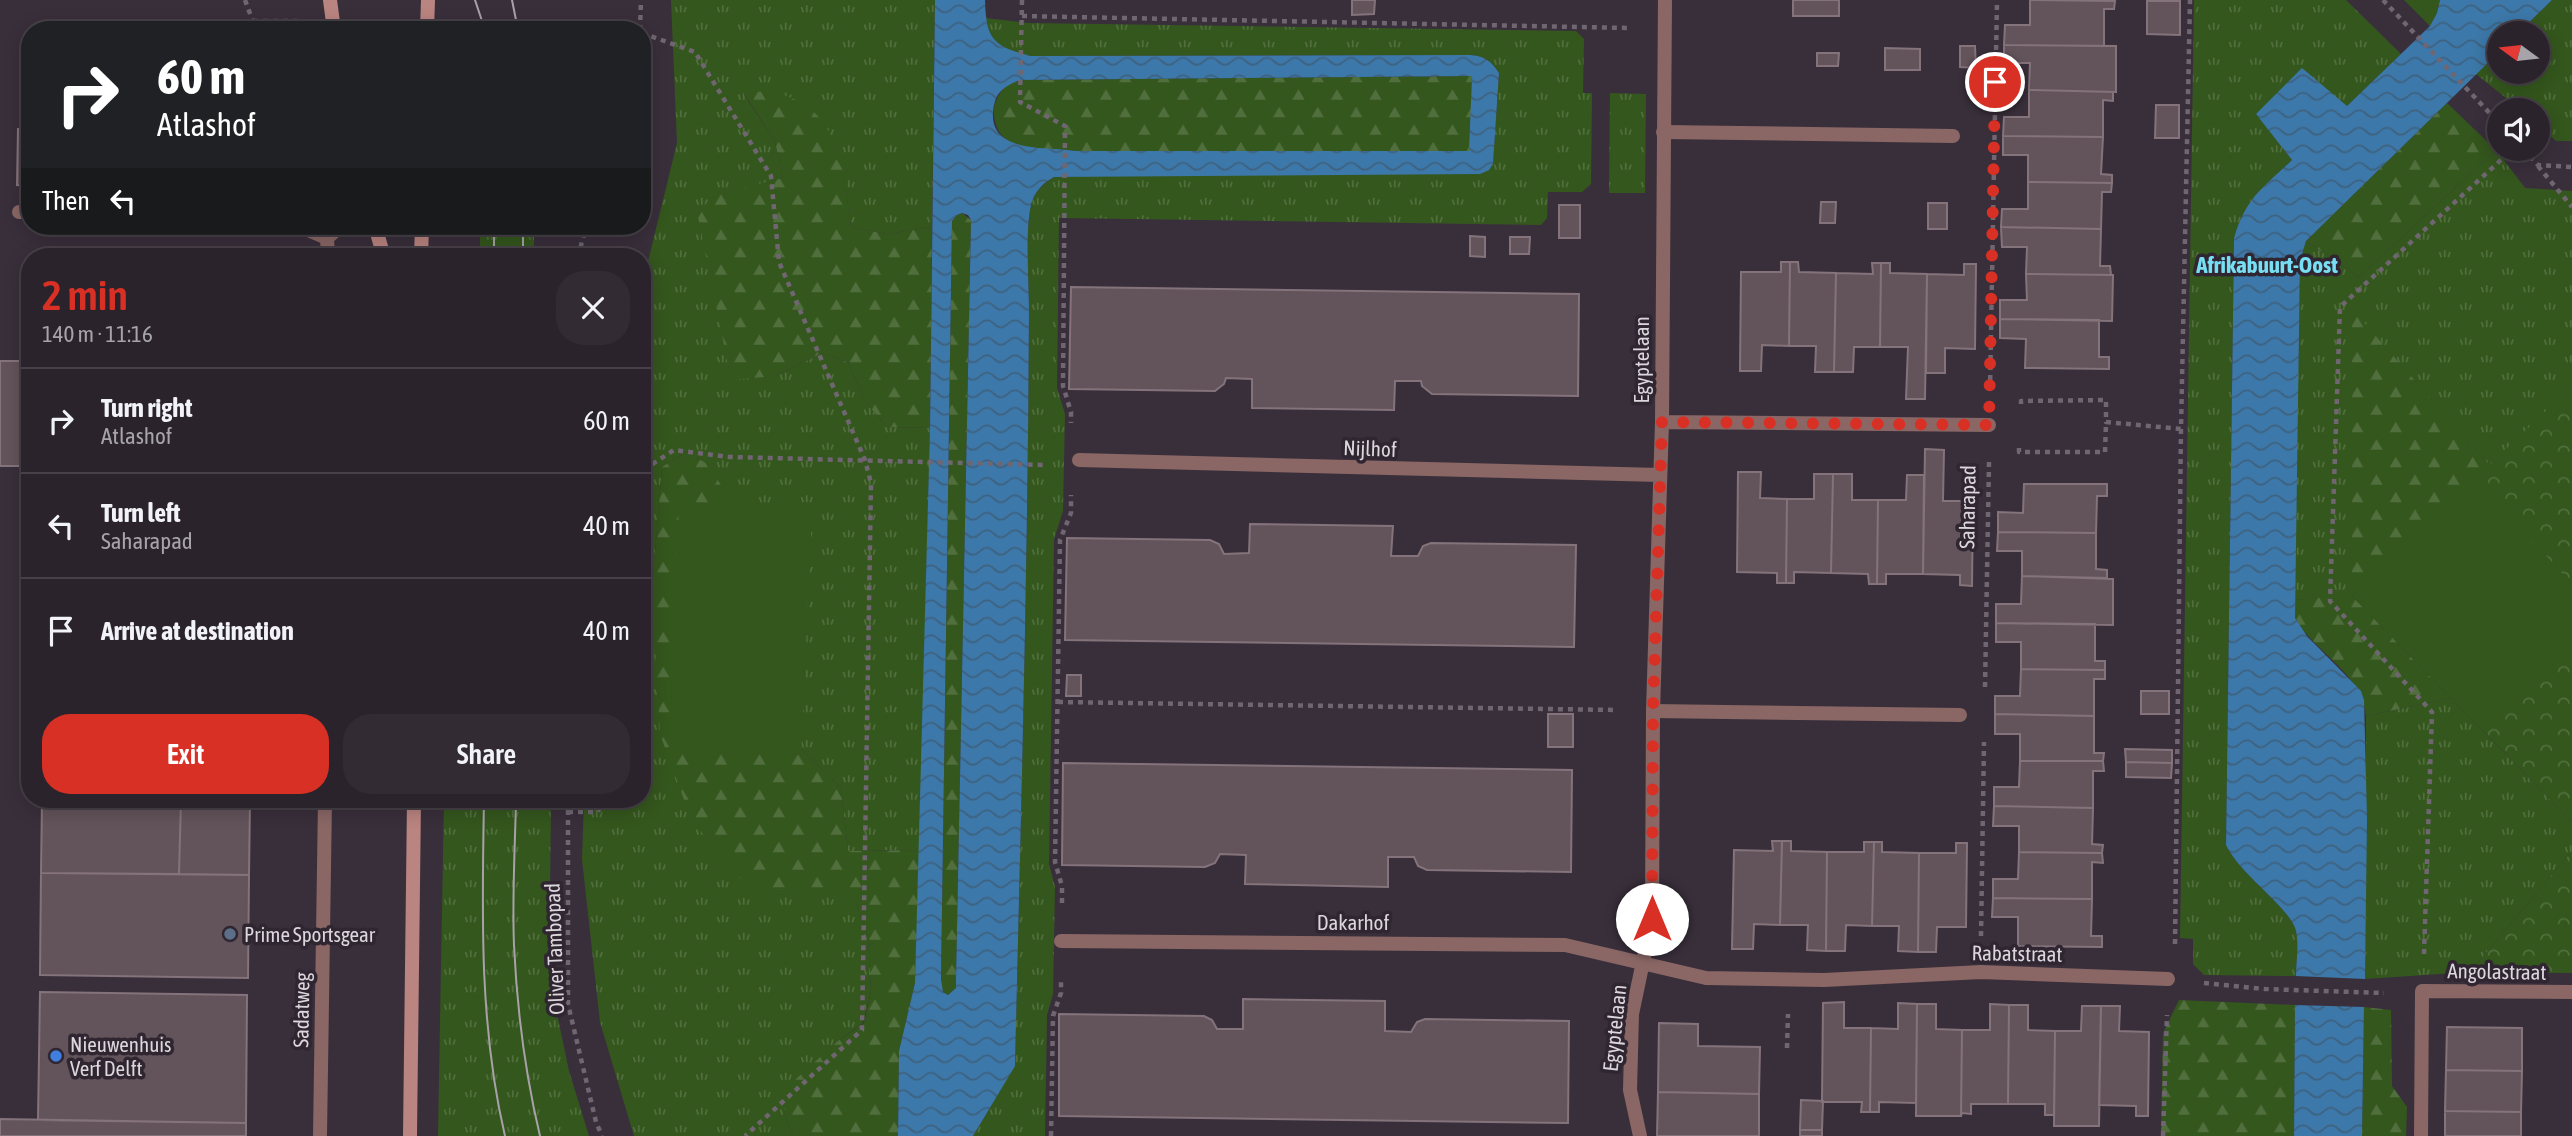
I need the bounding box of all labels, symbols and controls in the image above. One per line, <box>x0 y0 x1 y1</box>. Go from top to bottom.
north arrow <box>2487 21 2550 84</box>
map controls <box>2487 21 2550 161</box>
text: 60 m <box>157 48 245 104</box>
icon: right <box>42 49 133 140</box>
pin <box>1965 52 2025 112</box>
icon: arrive <box>1976 63 2014 101</box>
button: sound <box>2487 98 2550 161</box>
text: Atlashof <box>157 106 256 143</box>
icon: left <box>104 182 142 220</box>
text: Then <box>42 186 90 216</box>
district label: Afrikabuurt-Oost <box>2195 252 2338 278</box>
text: 2 min <box>42 271 128 319</box>
button: close <box>556 271 630 345</box>
street label: Egyptelaan <box>1629 316 1653 404</box>
text: 140 m · 11:16 <box>42 321 153 347</box>
text: Turn right <box>101 393 192 423</box>
icon: right <box>42 402 80 440</box>
text: 60 m <box>583 406 630 436</box>
text: Atlashof <box>101 423 172 449</box>
street label: Nijlhof <box>1343 435 1397 461</box>
street label: Saharapad <box>1954 465 1980 549</box>
text: Turn left <box>101 498 181 528</box>
icon: left <box>42 507 80 545</box>
text: 40 m <box>583 511 630 541</box>
text: Saharapad <box>101 528 193 554</box>
icon: arrive <box>42 612 80 650</box>
text: Arrive at destination <box>101 616 294 646</box>
text: 40 m <box>583 616 630 646</box>
button: Exit <box>42 714 329 794</box>
button: Share <box>343 714 630 794</box>
position arrow <box>1615 882 1689 956</box>
street label: Oliver Tambopad <box>540 883 568 1015</box>
street label: Dakarhof <box>1317 910 1389 934</box>
place label: Prime Sportsgear <box>244 922 376 946</box>
marker: Prime Sportsgear <box>222 926 238 942</box>
street label: Rabatstraat <box>1971 940 2063 966</box>
street label: Angolastraat <box>2447 958 2547 984</box>
street label: Sadatweg <box>288 972 314 1048</box>
street label: Egyptelaan <box>1598 983 1630 1073</box>
place label: Nieuwenhuis Verf Delft <box>70 1032 172 1080</box>
marker: Nieuwenhuis Verf Delft <box>48 1048 64 1064</box>

